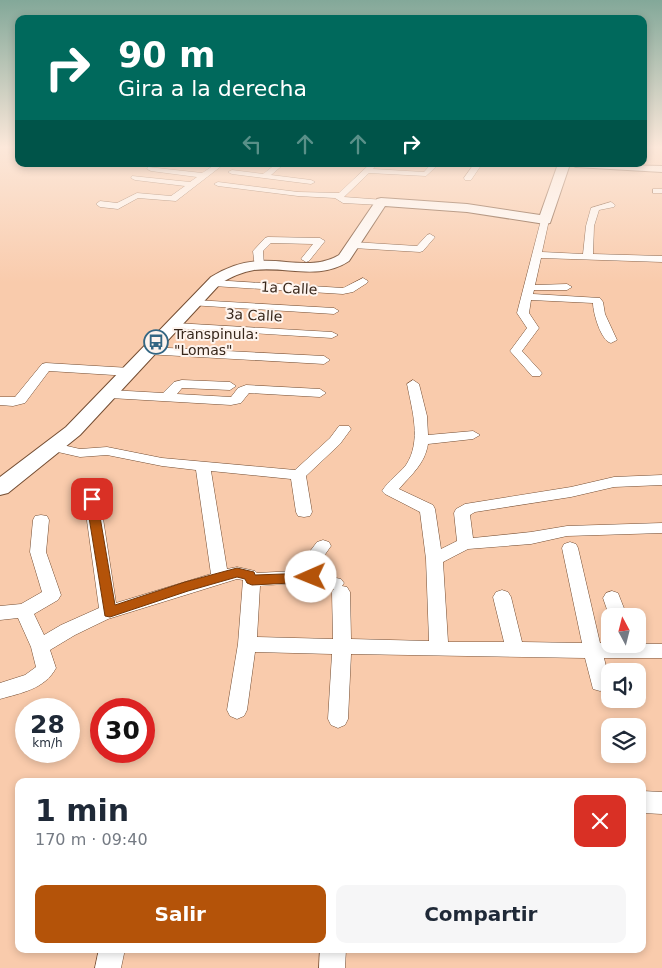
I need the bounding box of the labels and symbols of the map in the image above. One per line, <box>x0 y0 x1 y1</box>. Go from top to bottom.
street label: 1a Calle <box>260 279 318 297</box>
street label: 3a Calle <box>225 306 283 324</box>
place label: Transpinula: "Lomas" <box>173 326 259 358</box>
bus stop icon: Transpinula: "Lomas" <box>143 329 169 355</box>
pin <box>71 478 113 520</box>
position arrow <box>284 550 336 602</box>
north arrow <box>601 608 646 652</box>
speed limit sign: 30 <box>90 698 155 763</box>

